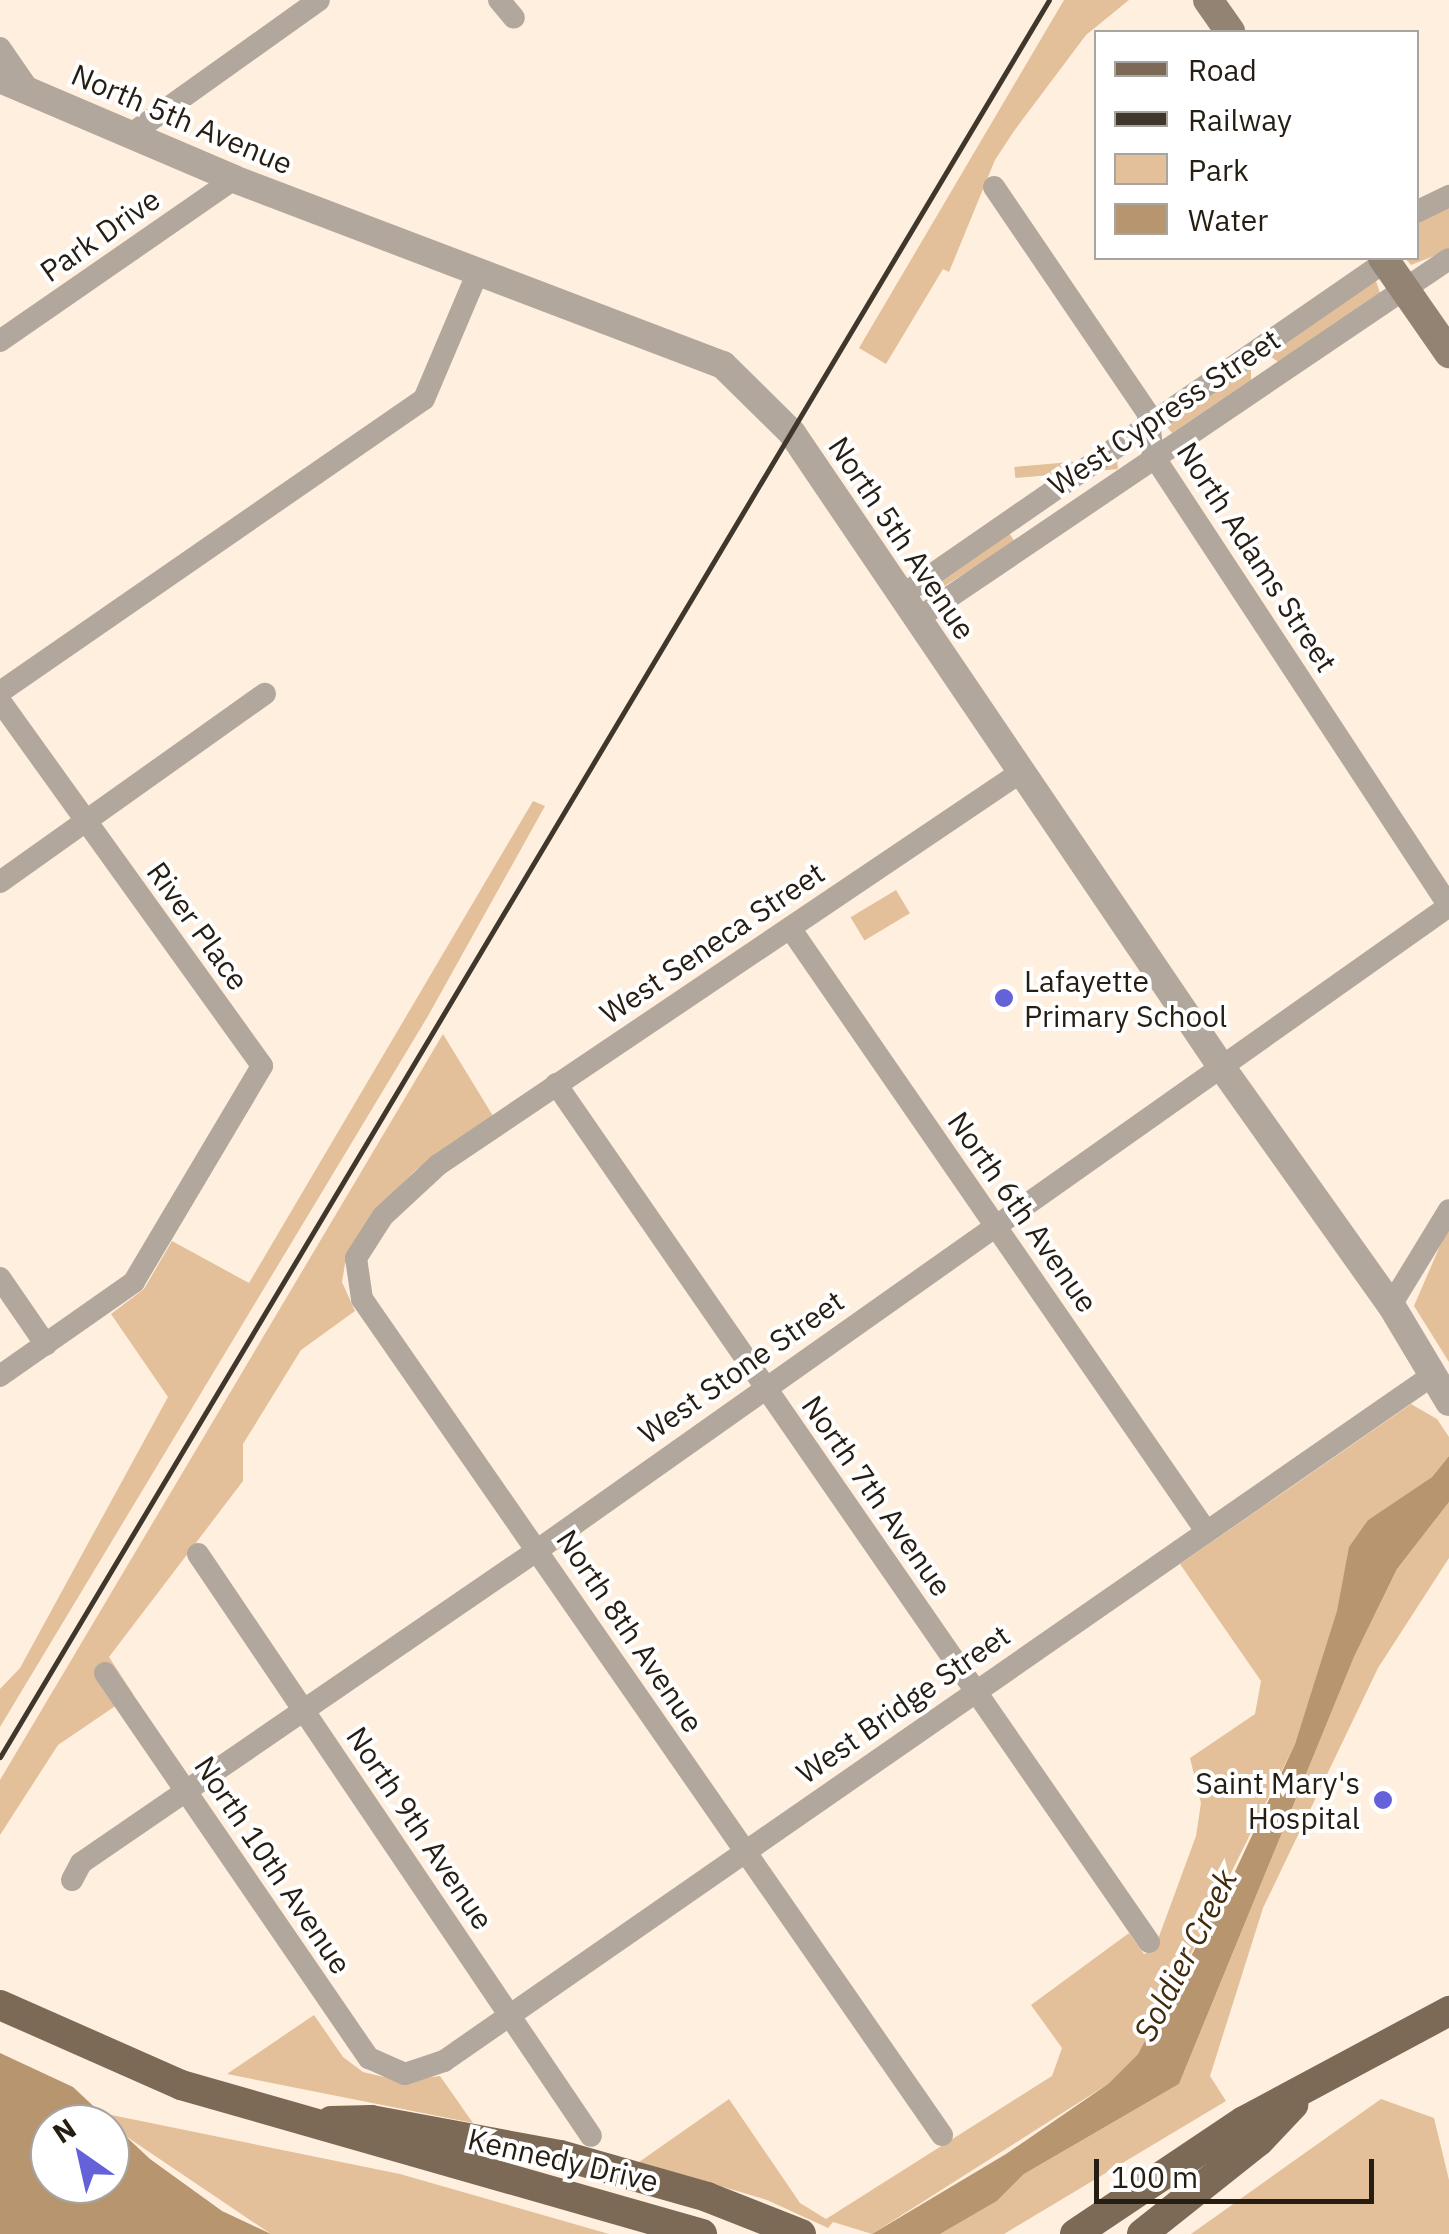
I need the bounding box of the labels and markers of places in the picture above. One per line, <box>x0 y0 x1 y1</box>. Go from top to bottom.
place label: Lafayette Primary School <box>1024 963 1227 1034</box>
marker: Lafayette Primary School <box>993 987 1015 1009</box>
place label: Saint Mary's Hospital <box>1195 1765 1360 1836</box>
marker: Saint Mary's Hospital <box>1370 1787 1396 1813</box>

